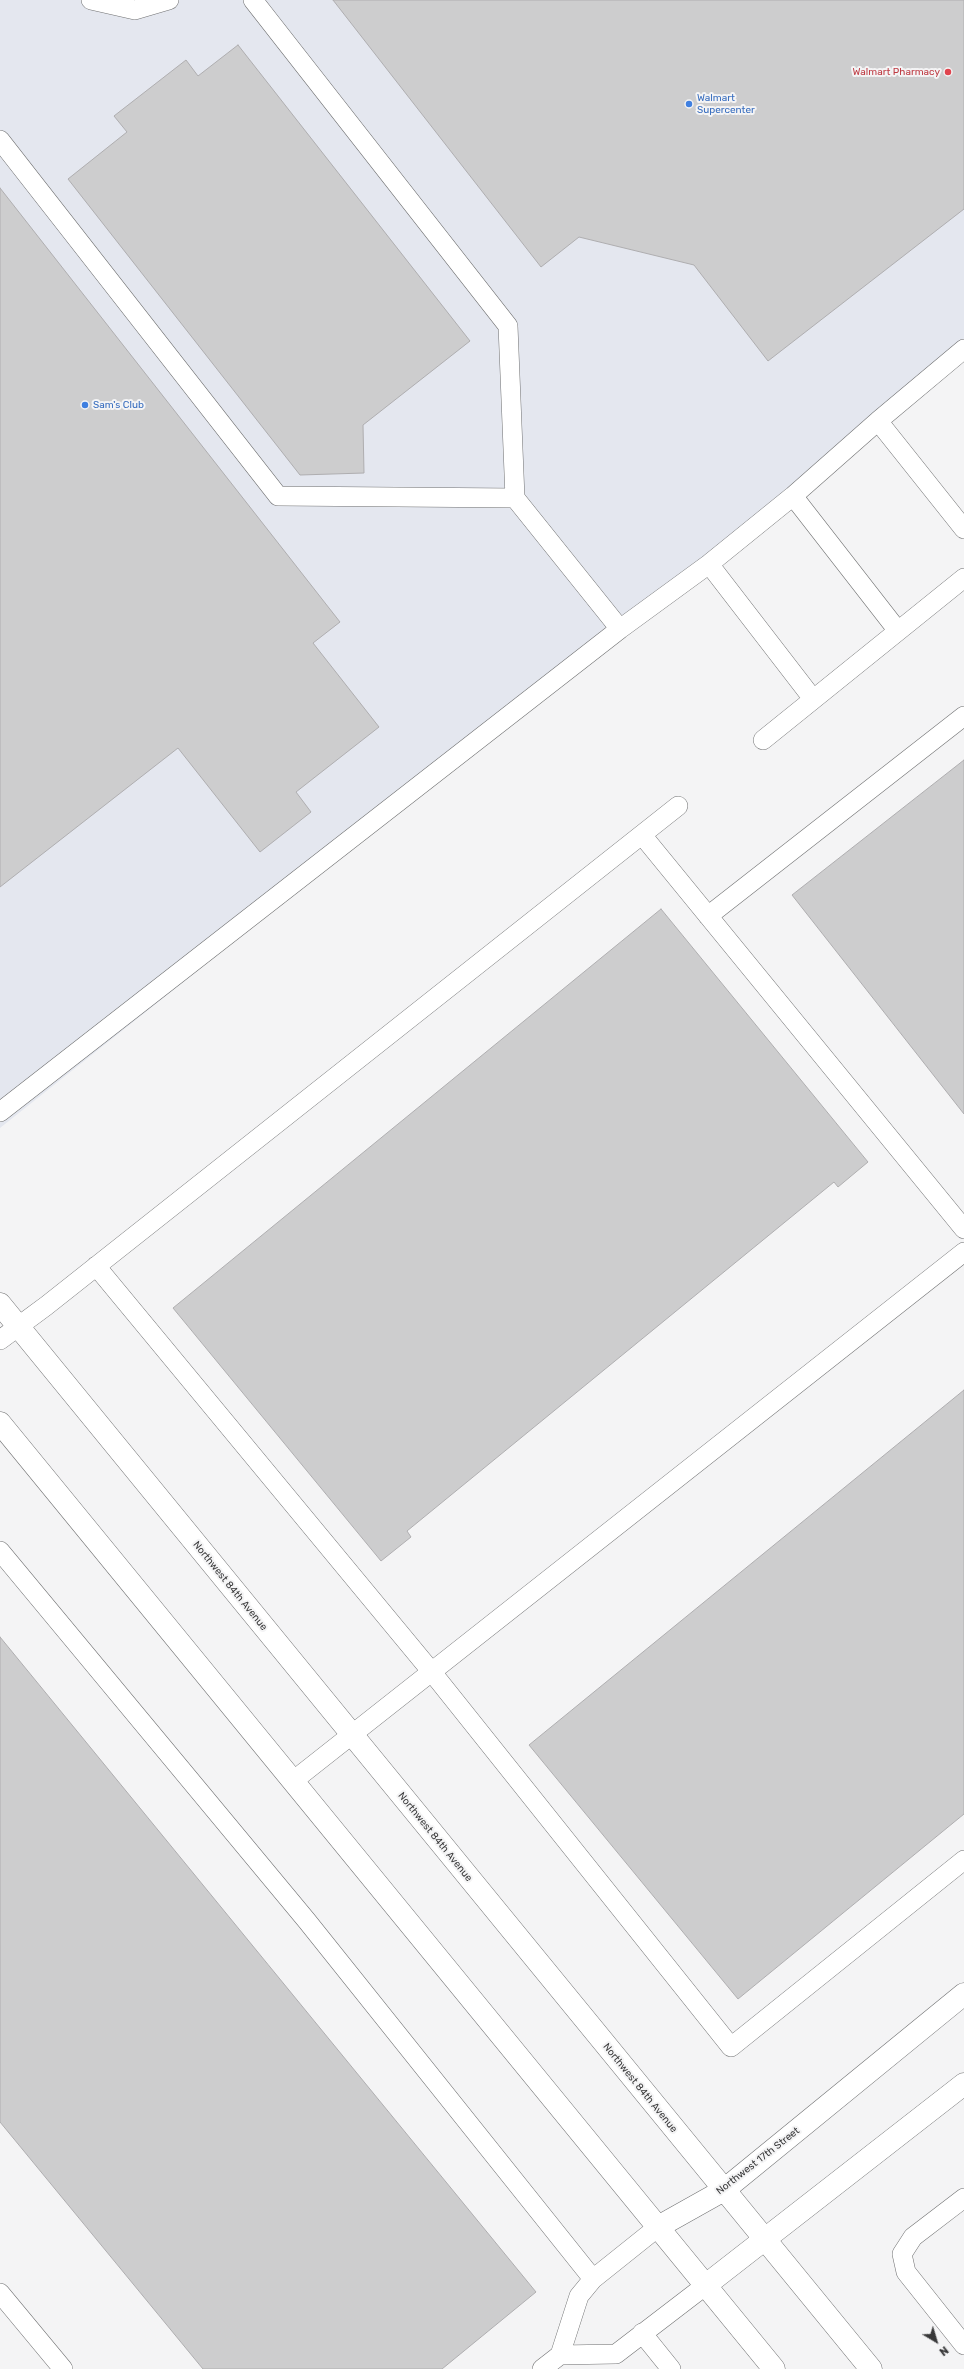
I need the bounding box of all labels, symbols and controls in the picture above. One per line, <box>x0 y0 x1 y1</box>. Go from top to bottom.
place label: Walmart Pharmacy <box>853 66 940 78</box>
marker: Walmart Pharmacy <box>943 67 953 77</box>
place label: Walmart Supercenter <box>697 92 755 116</box>
marker: Walmart Supercenter <box>684 99 694 109</box>
place label: Sam's Club <box>93 399 144 411</box>
marker: Sam's Club <box>80 400 90 410</box>
street label: Northwest 84th Avenue <box>190 1539 270 1633</box>
street label: Northwest 84th Avenue <box>395 1790 475 1884</box>
street label: Northwest 84th Avenue <box>600 2041 680 2135</box>
street label: Northwest 17th Street <box>714 2125 802 2197</box>
north arrow <box>916 2321 956 2361</box>
text: N <box>937 2343 951 2358</box>

